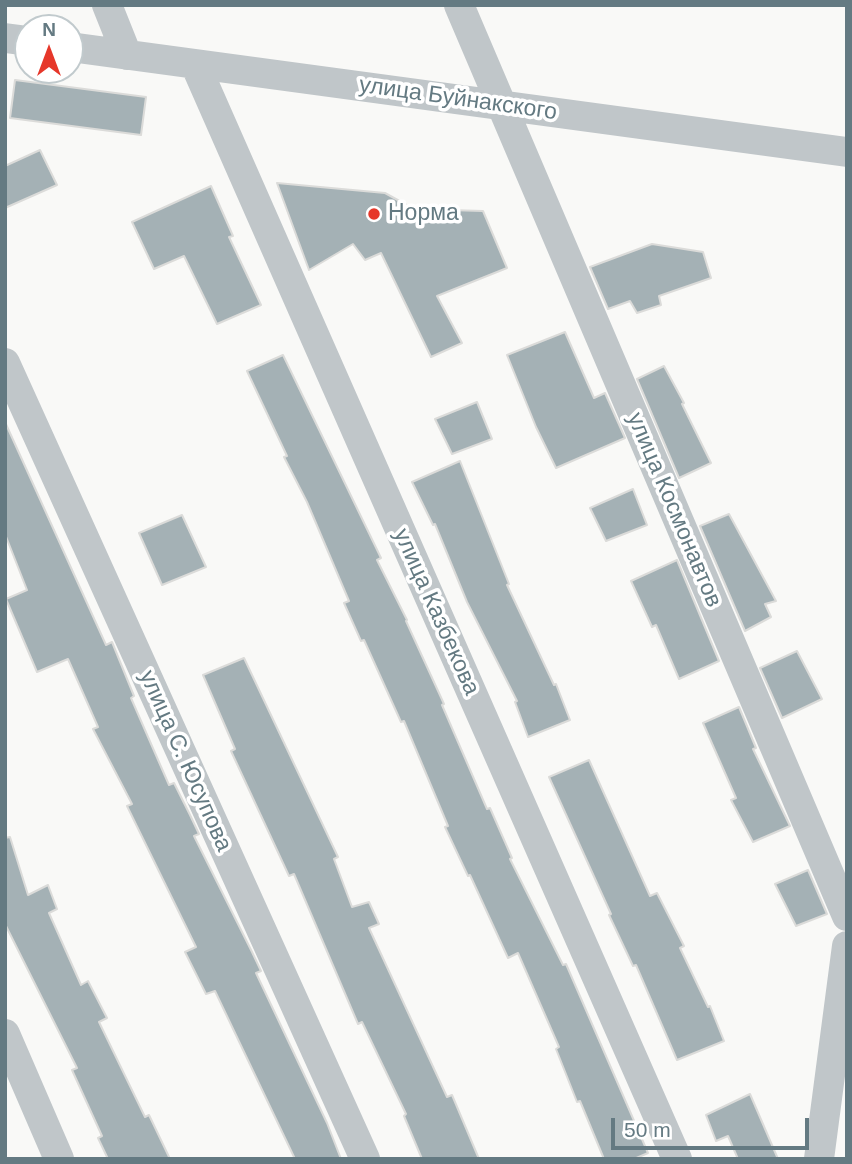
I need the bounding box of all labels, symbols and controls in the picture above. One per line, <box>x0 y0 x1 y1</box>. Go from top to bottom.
north arrow <box>14 14 84 84</box>
text: N <box>42 19 56 40</box>
street label: улица Буйнакского <box>357 71 559 127</box>
place label: Норма <box>388 200 459 228</box>
marker: Норма <box>366 206 382 222</box>
street label: улица Космонавтов <box>621 409 727 611</box>
street label: улица Казбекова <box>387 524 485 700</box>
street label: улица С. Юсупова <box>133 666 237 856</box>
scale bar <box>614 1104 812 1148</box>
text: 50 m <box>624 1118 671 1141</box>

